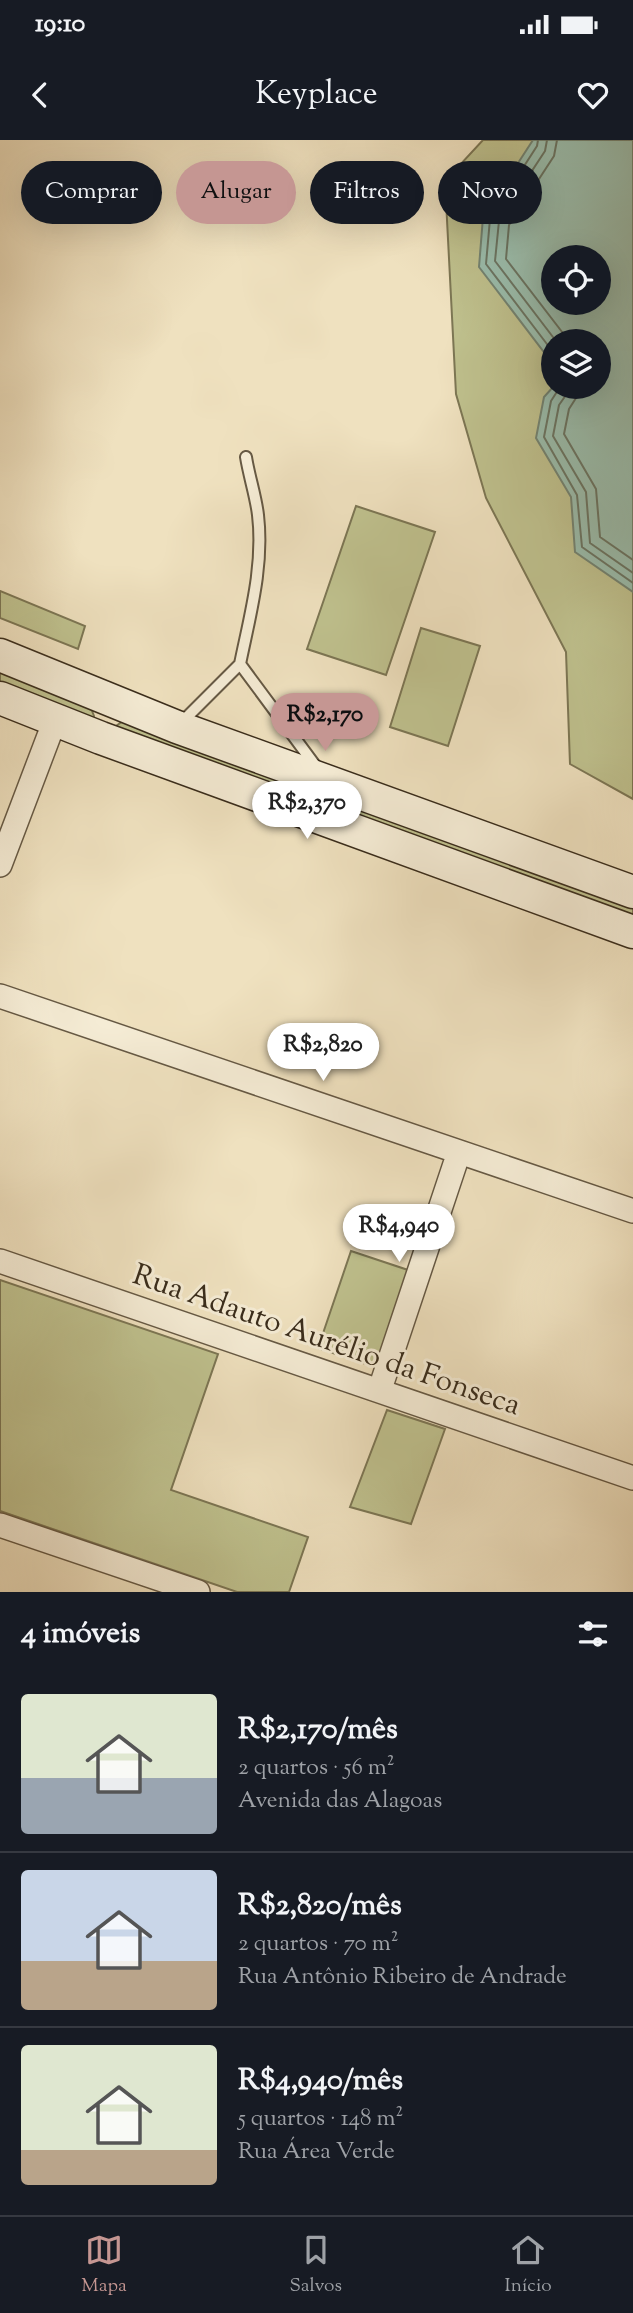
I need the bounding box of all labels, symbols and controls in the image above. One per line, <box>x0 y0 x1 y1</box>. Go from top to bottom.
text: 19:10 <box>35 6 85 43</box>
text: Keyplace <box>255 72 378 118</box>
icon: back <box>21 76 59 114</box>
icon: heart <box>574 76 612 114</box>
chip: Comprar <box>21 161 162 224</box>
chip: Alugar <box>176 161 296 224</box>
chip: Filtros <box>310 161 424 224</box>
chip: Novo <box>438 161 542 224</box>
map controls <box>541 245 611 399</box>
button: locate <box>541 245 611 315</box>
button: layers <box>541 329 611 399</box>
pin: R$2,170 <box>260 694 390 753</box>
text: R$2,170 <box>287 699 363 732</box>
pin: R$2,370 <box>242 782 372 841</box>
text: R$2,370 <box>268 787 346 820</box>
pin: R$2,820 <box>258 1024 388 1083</box>
text: R$2,820 <box>283 1029 363 1062</box>
pin: R$4,940 <box>334 1204 464 1264</box>
text: R$4,940 <box>359 1210 439 1243</box>
street label: Rua Adauto Aurélio da Fonseca <box>126 1255 526 1428</box>
text: 4 imóveis <box>21 1613 140 1656</box>
icon: filters <box>574 1615 612 1653</box>
text: R$2,170/mês <box>238 1709 398 1752</box>
icon: home <box>77 1722 161 1806</box>
text: 2 quartos · 56 m² <box>238 1752 395 1785</box>
text: Avenida das Alagoas <box>238 1785 442 1818</box>
text: R$2,820/mês <box>238 1885 402 1928</box>
icon: home <box>77 1898 161 1982</box>
text: 2 quartos · 70 m² <box>238 1928 398 1961</box>
text: Rua Antônio Ribeiro de Andrade <box>238 1961 567 1994</box>
text: R$4,940/mês <box>238 2060 403 2103</box>
icon: home <box>77 2073 161 2157</box>
text: 5 quartos · 148 m² <box>238 2103 403 2136</box>
text: Rua Área Verde <box>238 2136 395 2169</box>
tab: Mapa <box>81 2231 127 2300</box>
tab: Salvos <box>289 2231 342 2300</box>
tab: Início <box>505 2231 552 2300</box>

